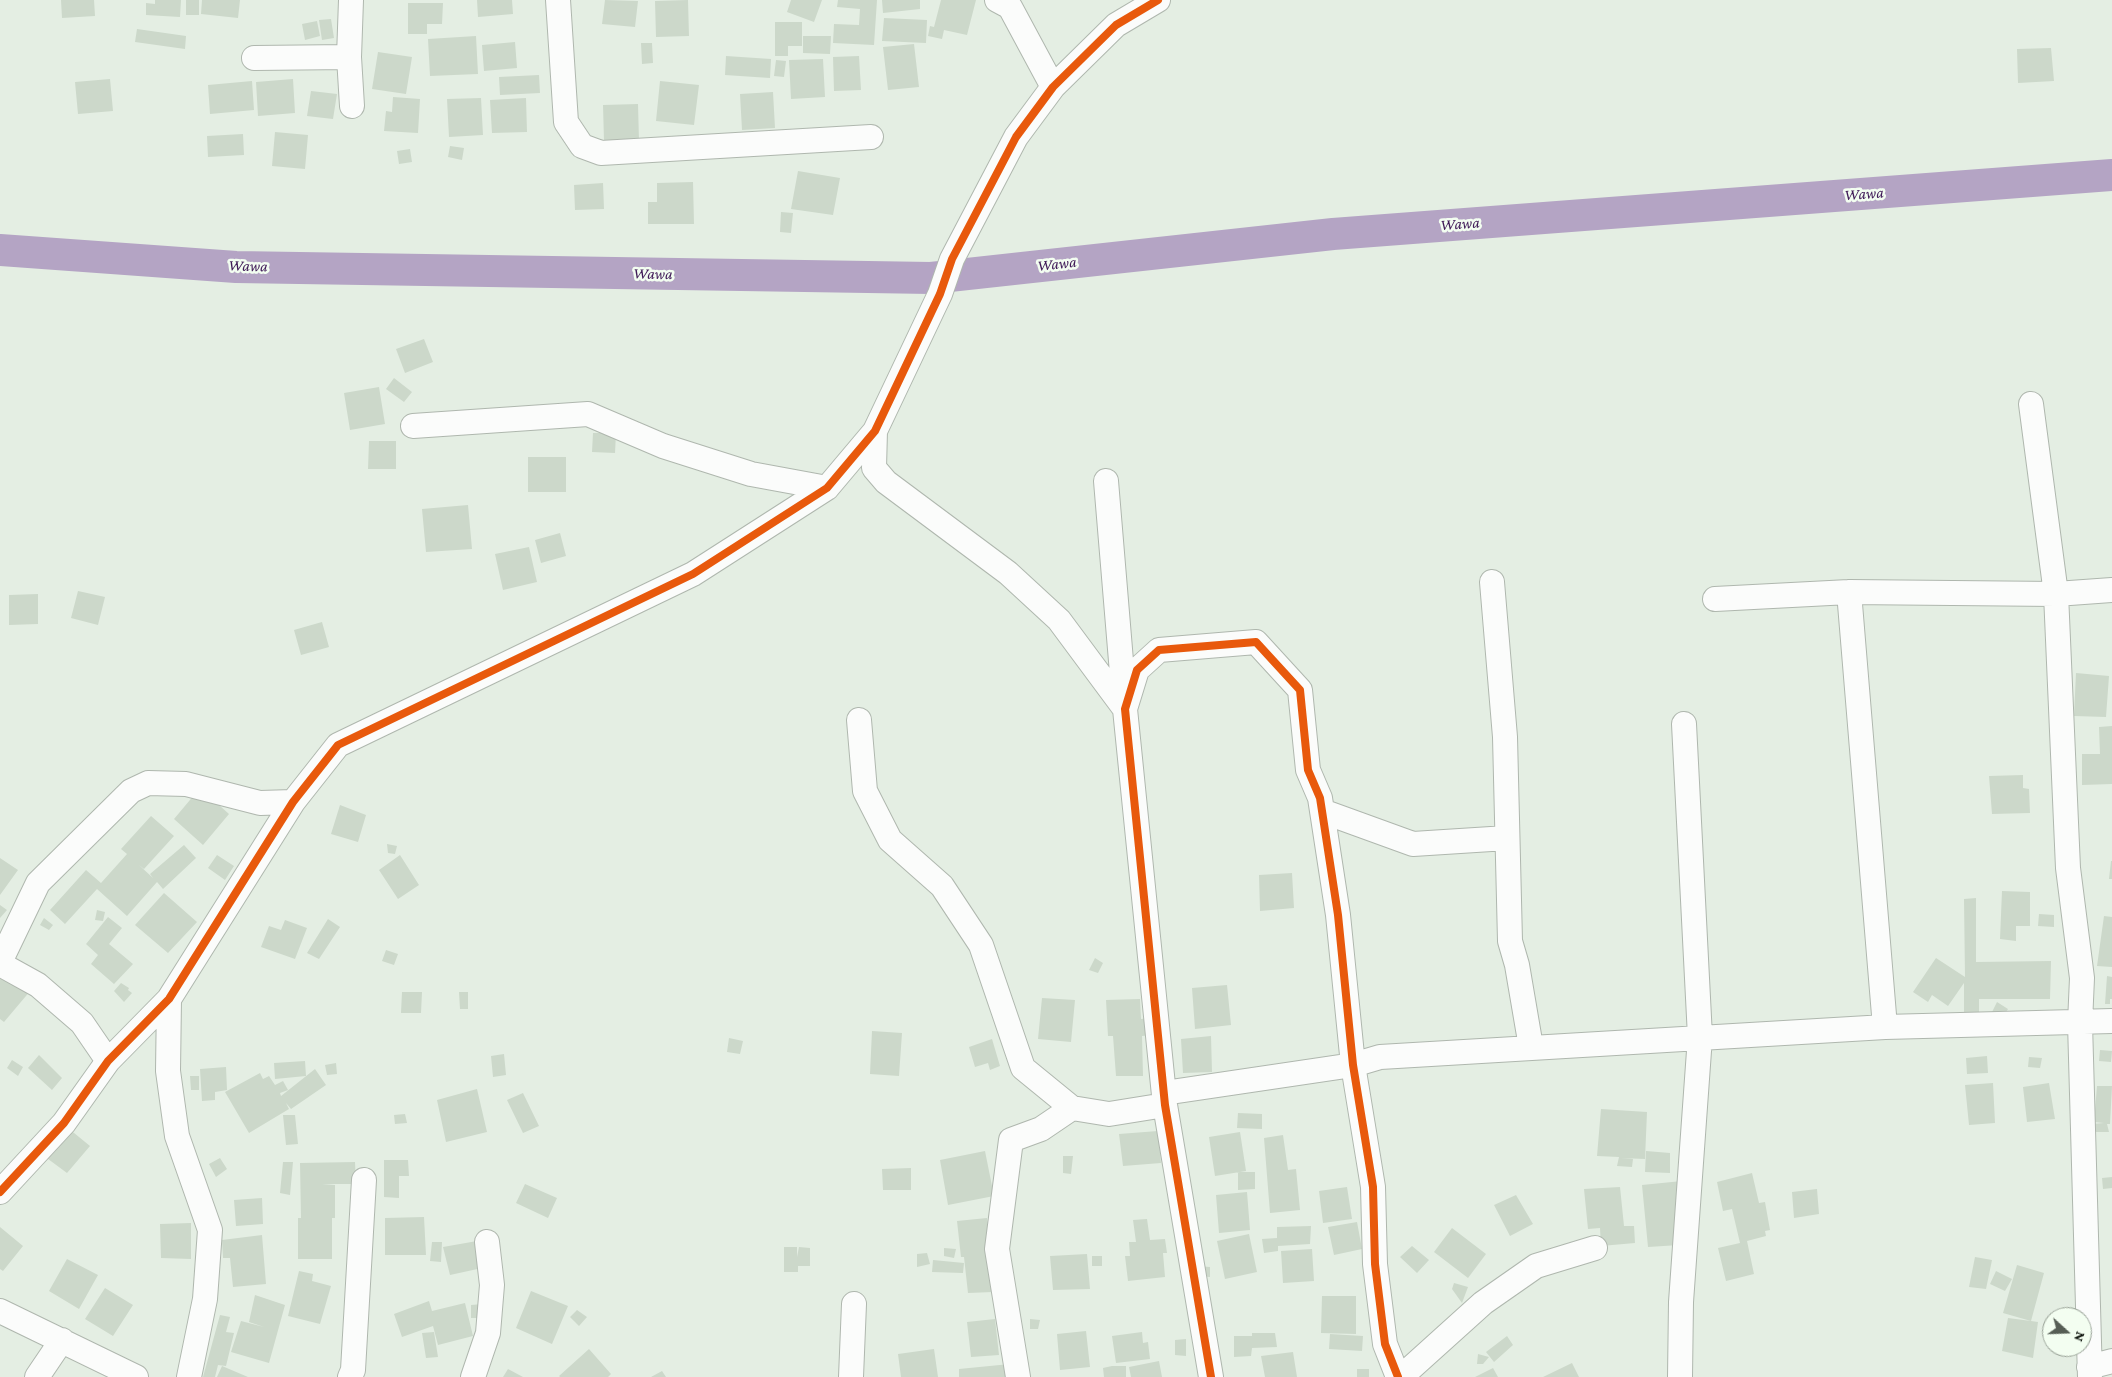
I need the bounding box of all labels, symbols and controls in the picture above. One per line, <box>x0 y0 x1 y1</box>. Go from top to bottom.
water label: Wawa <box>1844 183 1884 205</box>
water label: Wawa <box>1440 213 1480 235</box>
water label: Wawa <box>1036 252 1078 276</box>
water label: Wawa <box>228 256 268 276</box>
water label: Wawa <box>633 264 673 284</box>
north arrow <box>2042 1307 2092 1357</box>
text: N <box>2071 1330 2089 1344</box>

